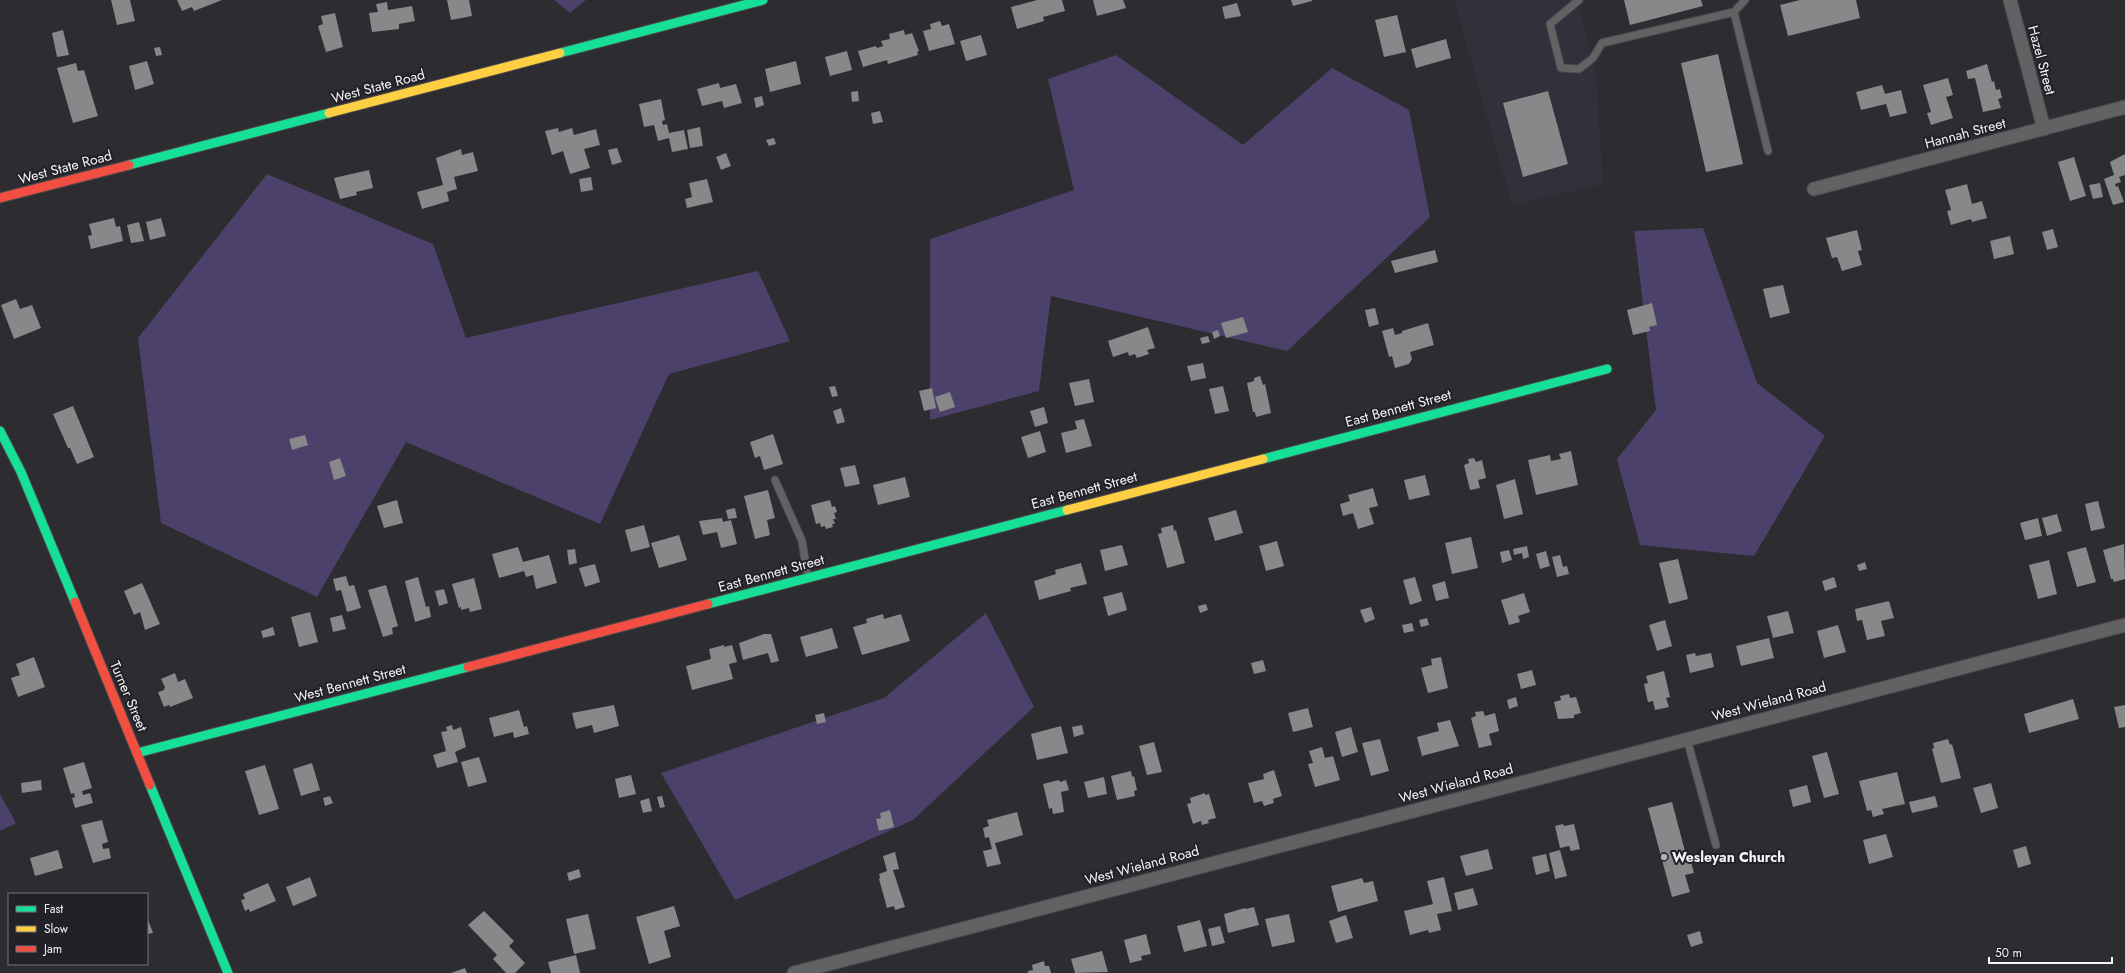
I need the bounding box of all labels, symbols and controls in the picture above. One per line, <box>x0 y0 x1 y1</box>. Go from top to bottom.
street label: Hazel Street <box>2023 23 2061 97</box>
street label: West State Road <box>329 64 427 108</box>
street label: Hannah Street <box>1922 112 2008 153</box>
street label: West State Road <box>16 145 114 189</box>
street label: East Bennett Street <box>1343 384 1454 432</box>
street label: East Bennett Street <box>1029 466 1140 514</box>
street label: East Bennett Street <box>716 549 827 597</box>
street label: Turner Street <box>105 658 153 735</box>
street label: West Bennett Street <box>292 658 408 707</box>
street label: West Wieland Road <box>1710 676 1828 726</box>
street label: West Wieland Road <box>1397 758 1515 808</box>
street label: West Wieland Road <box>1083 840 1201 890</box>
place label: Wesleyan Church <box>1672 847 1785 867</box>
marker: Wesleyan Church <box>1659 852 1669 862</box>
legend <box>8 893 148 965</box>
text: Fast <box>44 900 63 918</box>
text: Slow <box>44 920 69 938</box>
scale bar <box>1989 939 2112 965</box>
text: Jam <box>42 940 62 958</box>
text: 50 m <box>1995 944 2022 962</box>

